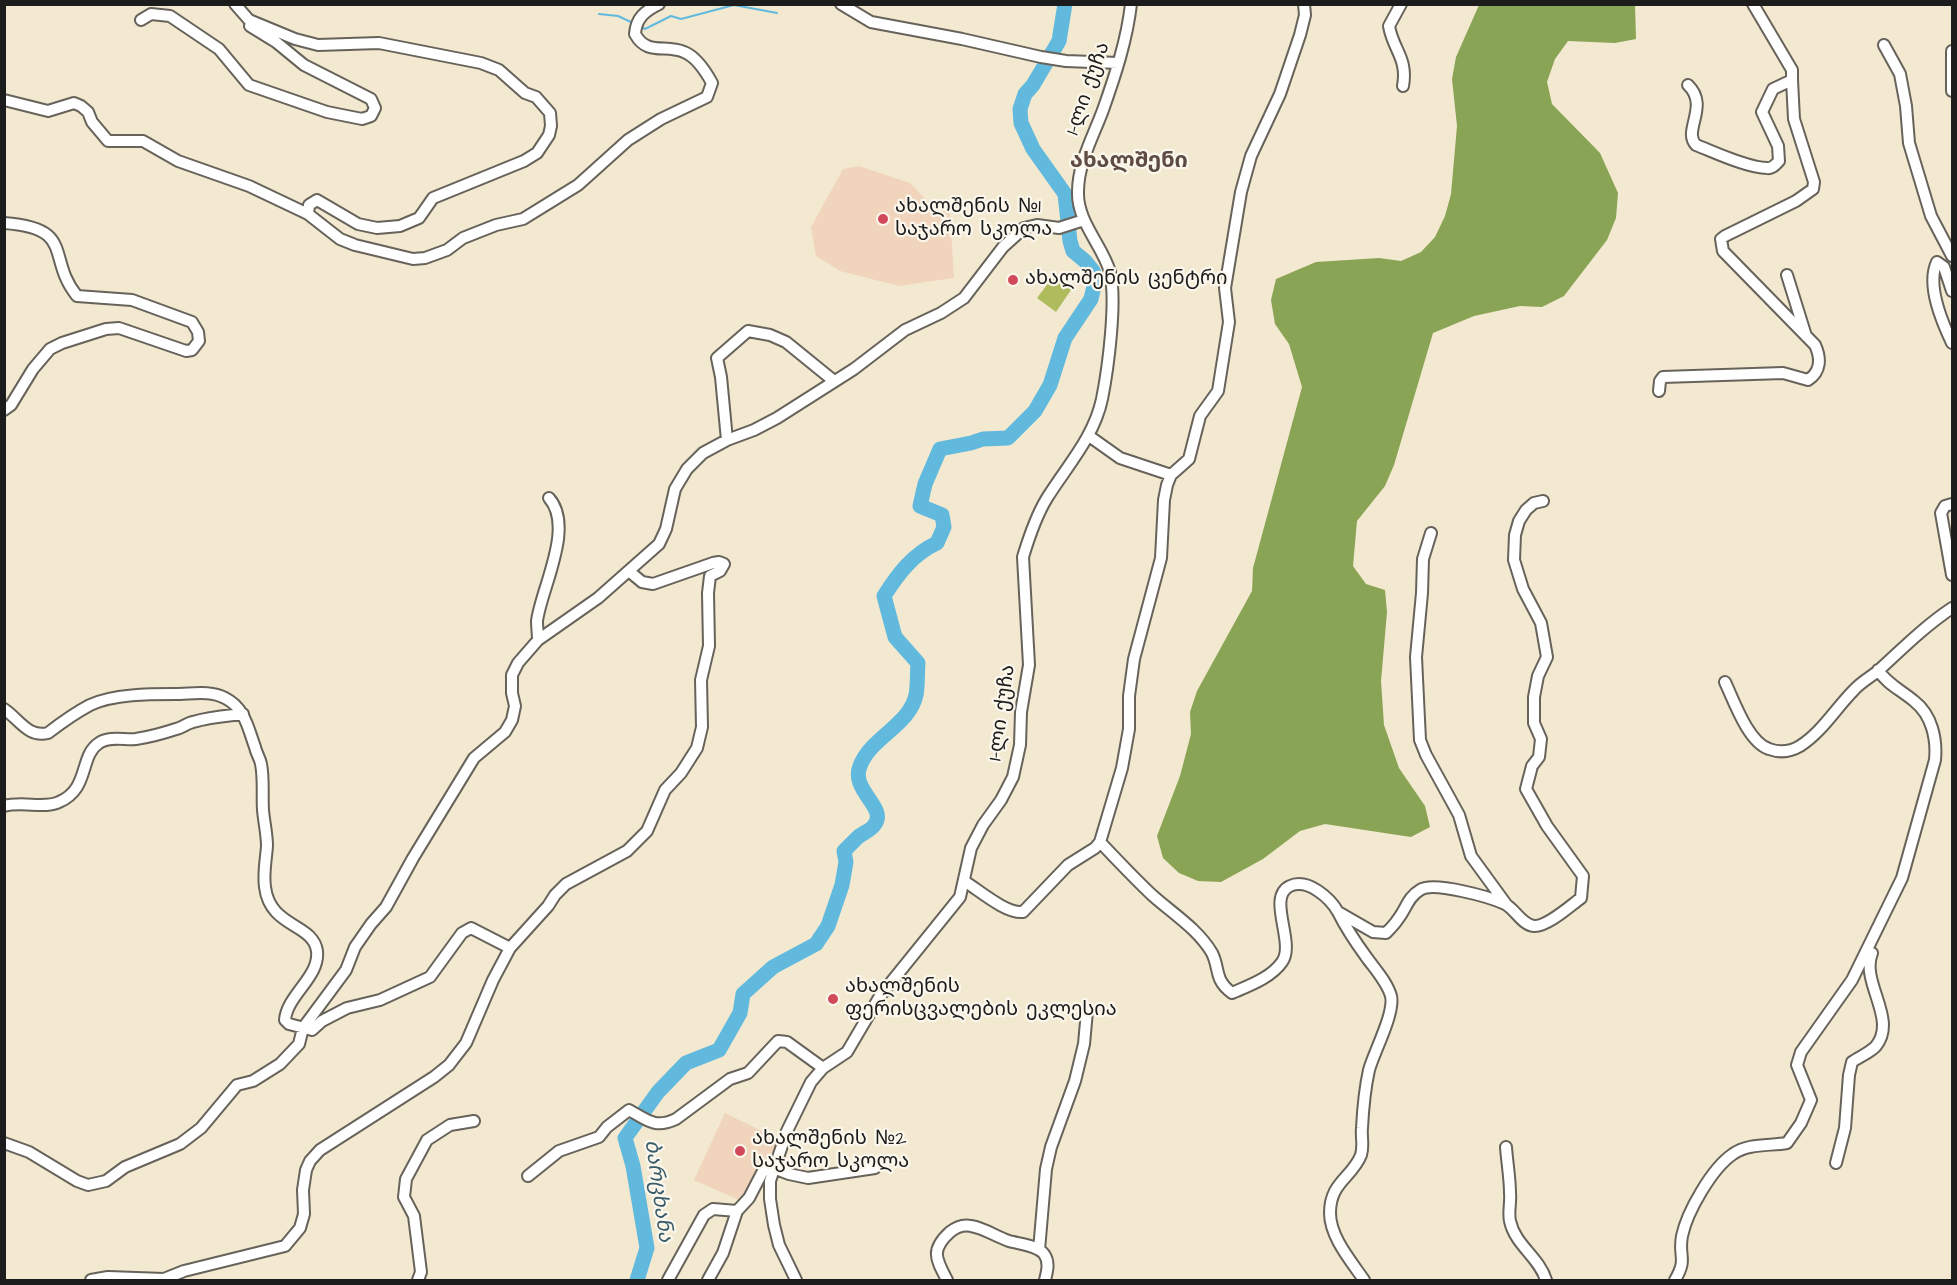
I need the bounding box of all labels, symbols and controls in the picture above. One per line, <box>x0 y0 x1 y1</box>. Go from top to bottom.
street label: 1-ლი ქუჩა <box>1062 39 1116 139</box>
district label: ახალშენი <box>1070 149 1188 175</box>
place label: ახალშენის №1 საჯარო სკოლა <box>895 196 1052 243</box>
marker: ახალშენის №1 საჯარო სკოლა <box>876 212 890 226</box>
place label: ახალშენის ცენტრი <box>1025 268 1228 292</box>
marker: ახალშენის ცენტრი <box>1006 273 1020 287</box>
street label: 1-ლი ქუჩა <box>984 663 1022 763</box>
place label: ახალშენის ფერისცვალების ეკლესია <box>845 976 1117 1023</box>
marker: ახალშენის ფერისცვალების ეკლესია <box>826 992 840 1006</box>
place label: ახალშენის №2 საჯარო სკოლა <box>752 1128 909 1175</box>
water label: ბარცხანა <box>637 1138 677 1244</box>
marker: ახალშენის №2 საჯარო სკოლა <box>733 1144 747 1158</box>

